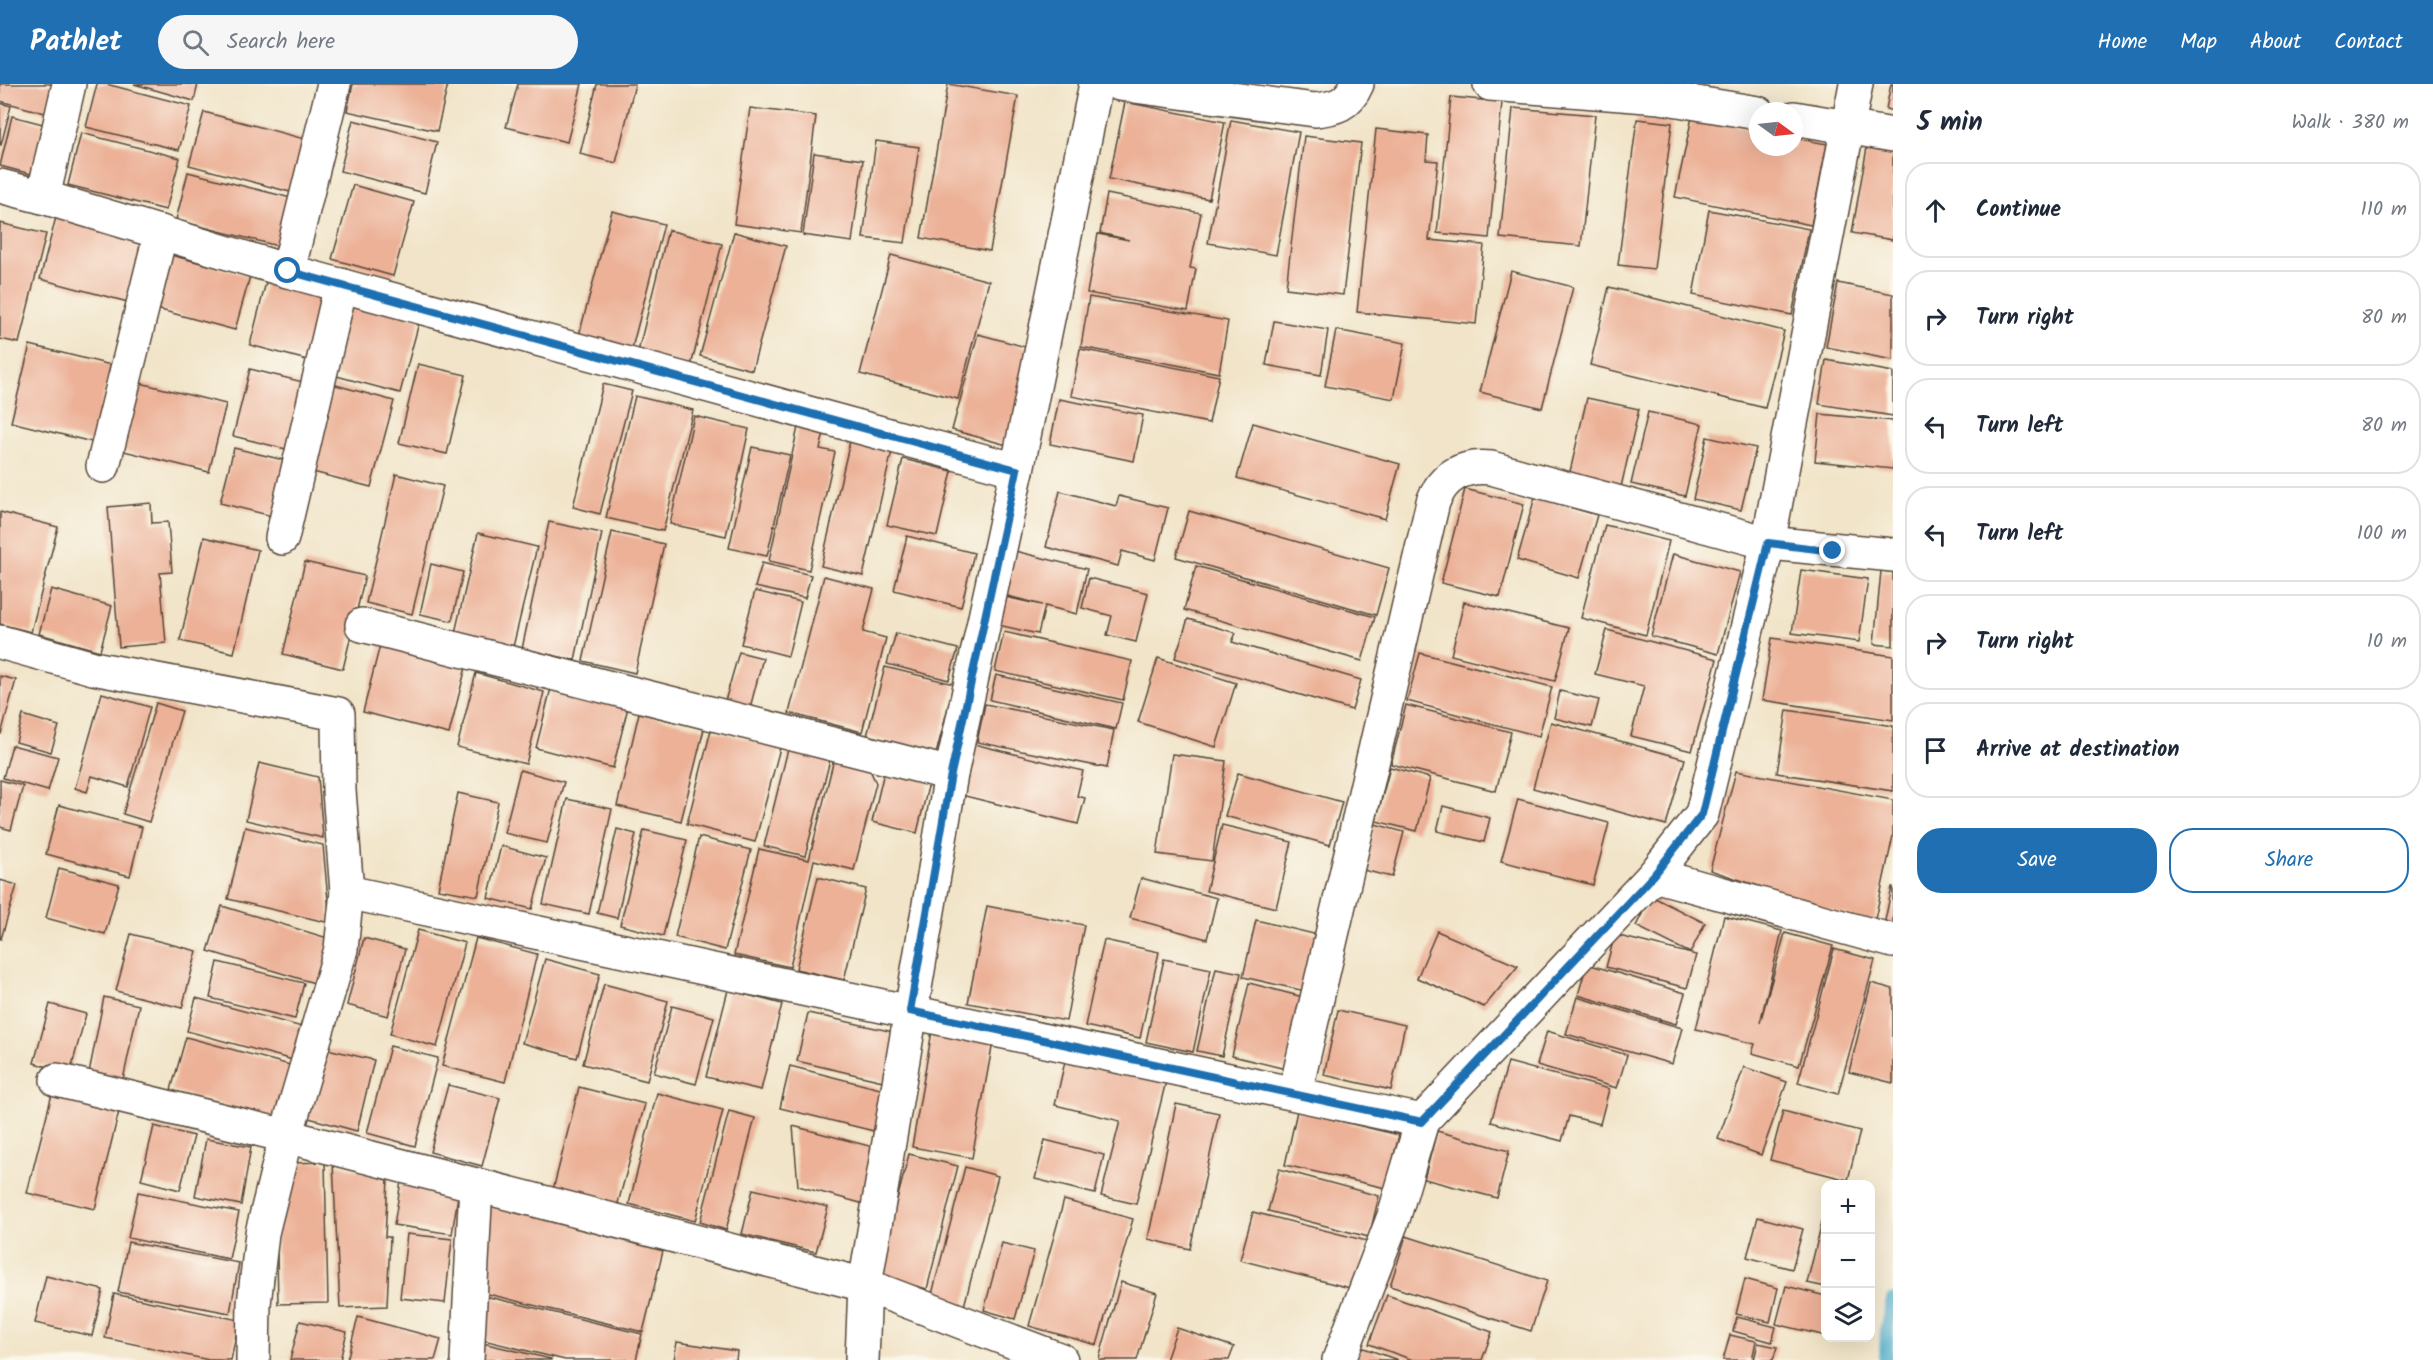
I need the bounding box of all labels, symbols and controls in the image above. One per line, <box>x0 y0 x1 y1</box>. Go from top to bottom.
search box <box>158 15 578 69</box>
text: Pathlet <box>30 20 122 65</box>
text: Search here <box>227 25 335 60</box>
icon: search <box>179 26 212 59</box>
text: Home <box>2098 26 2147 59</box>
text: Map <box>2180 26 2217 59</box>
text: About <box>2250 26 2301 59</box>
text: Contact <box>2334 26 2403 59</box>
north arrow <box>1749 102 1803 156</box>
text: 5 min <box>1917 102 1983 144</box>
text: Walk · 380 m <box>2292 107 2409 139</box>
text: Continue <box>1976 193 2061 228</box>
icon: ahead <box>1919 194 1952 227</box>
text: 110 m <box>2361 194 2407 226</box>
route start <box>274 257 300 283</box>
text: Turn right <box>1976 301 2074 336</box>
icon: right <box>1919 302 1952 335</box>
text: 80 m <box>2361 302 2407 334</box>
text: Turn left <box>1976 409 2063 444</box>
icon: left <box>1919 410 1952 443</box>
text: 80 m <box>2361 410 2407 442</box>
text: Turn left <box>1976 517 2063 552</box>
icon: left <box>1919 518 1952 551</box>
text: 100 m <box>2357 518 2407 550</box>
route end <box>1819 537 1845 563</box>
text: Turn right <box>1976 625 2074 660</box>
icon: right <box>1919 626 1952 659</box>
text: 10 m <box>2367 626 2407 658</box>
text: Arrive at destination <box>1976 733 2179 768</box>
icon: arrive <box>1919 734 1952 767</box>
button: Save <box>1917 828 2157 893</box>
button: Share <box>2169 828 2409 893</box>
map controls <box>1821 1180 1875 1342</box>
button: + <box>1821 1180 1875 1234</box>
button: − <box>1821 1234 1875 1288</box>
button: layers <box>1821 1288 1875 1342</box>

